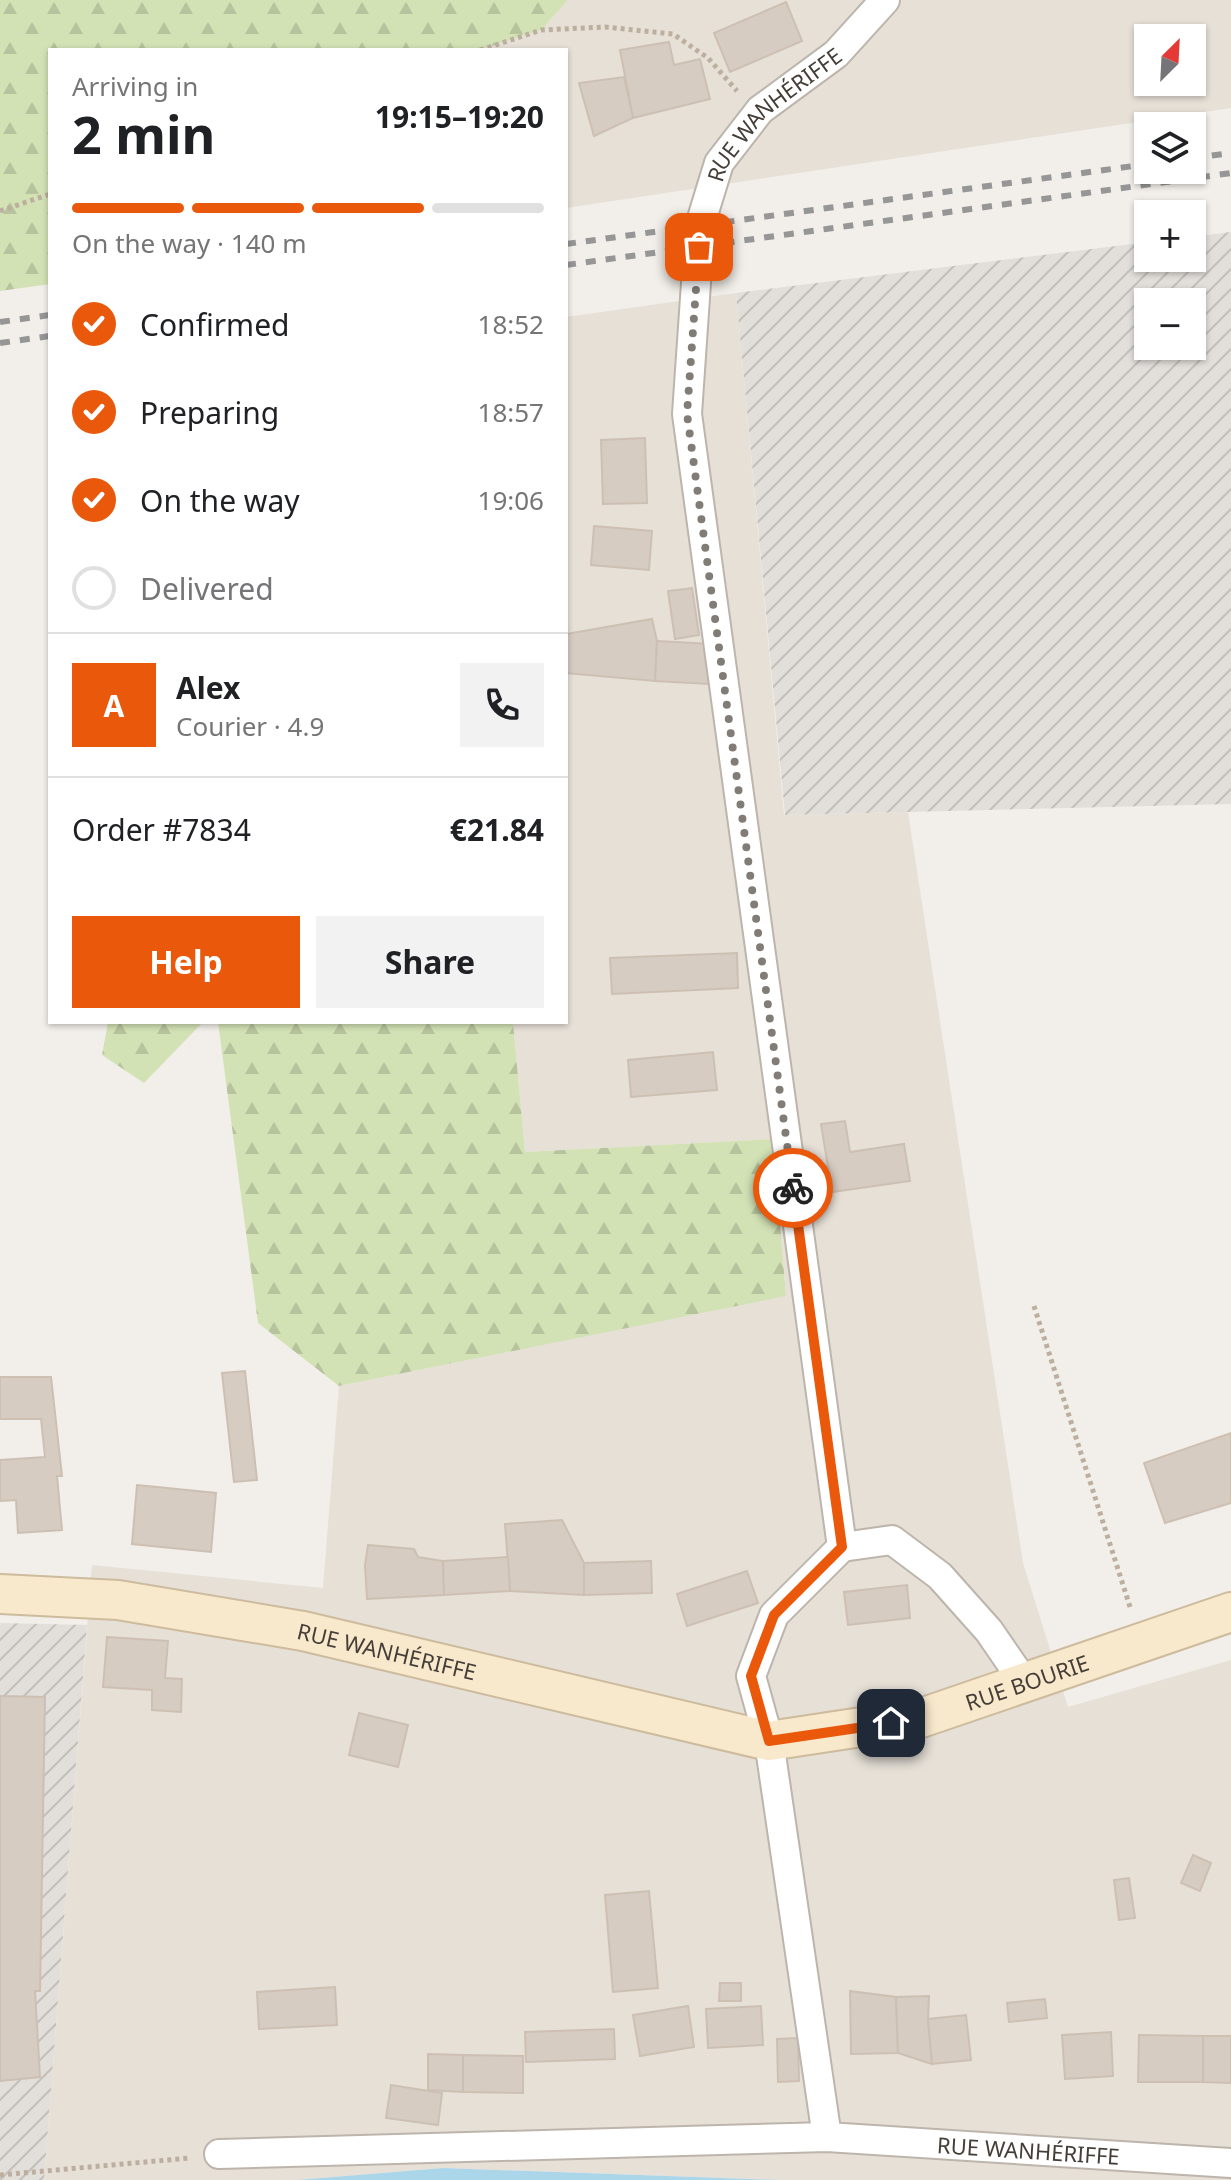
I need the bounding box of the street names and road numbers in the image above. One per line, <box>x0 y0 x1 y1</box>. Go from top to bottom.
street label: RUE WANHÉRIFFE <box>699 40 847 185</box>
street label: RUE WANHÉRIFFE <box>295 1615 479 1686</box>
street label: RUE BOURIE <box>961 1647 1092 1717</box>
street label: RUE WANHÉRIFFE <box>936 2129 1121 2171</box>

